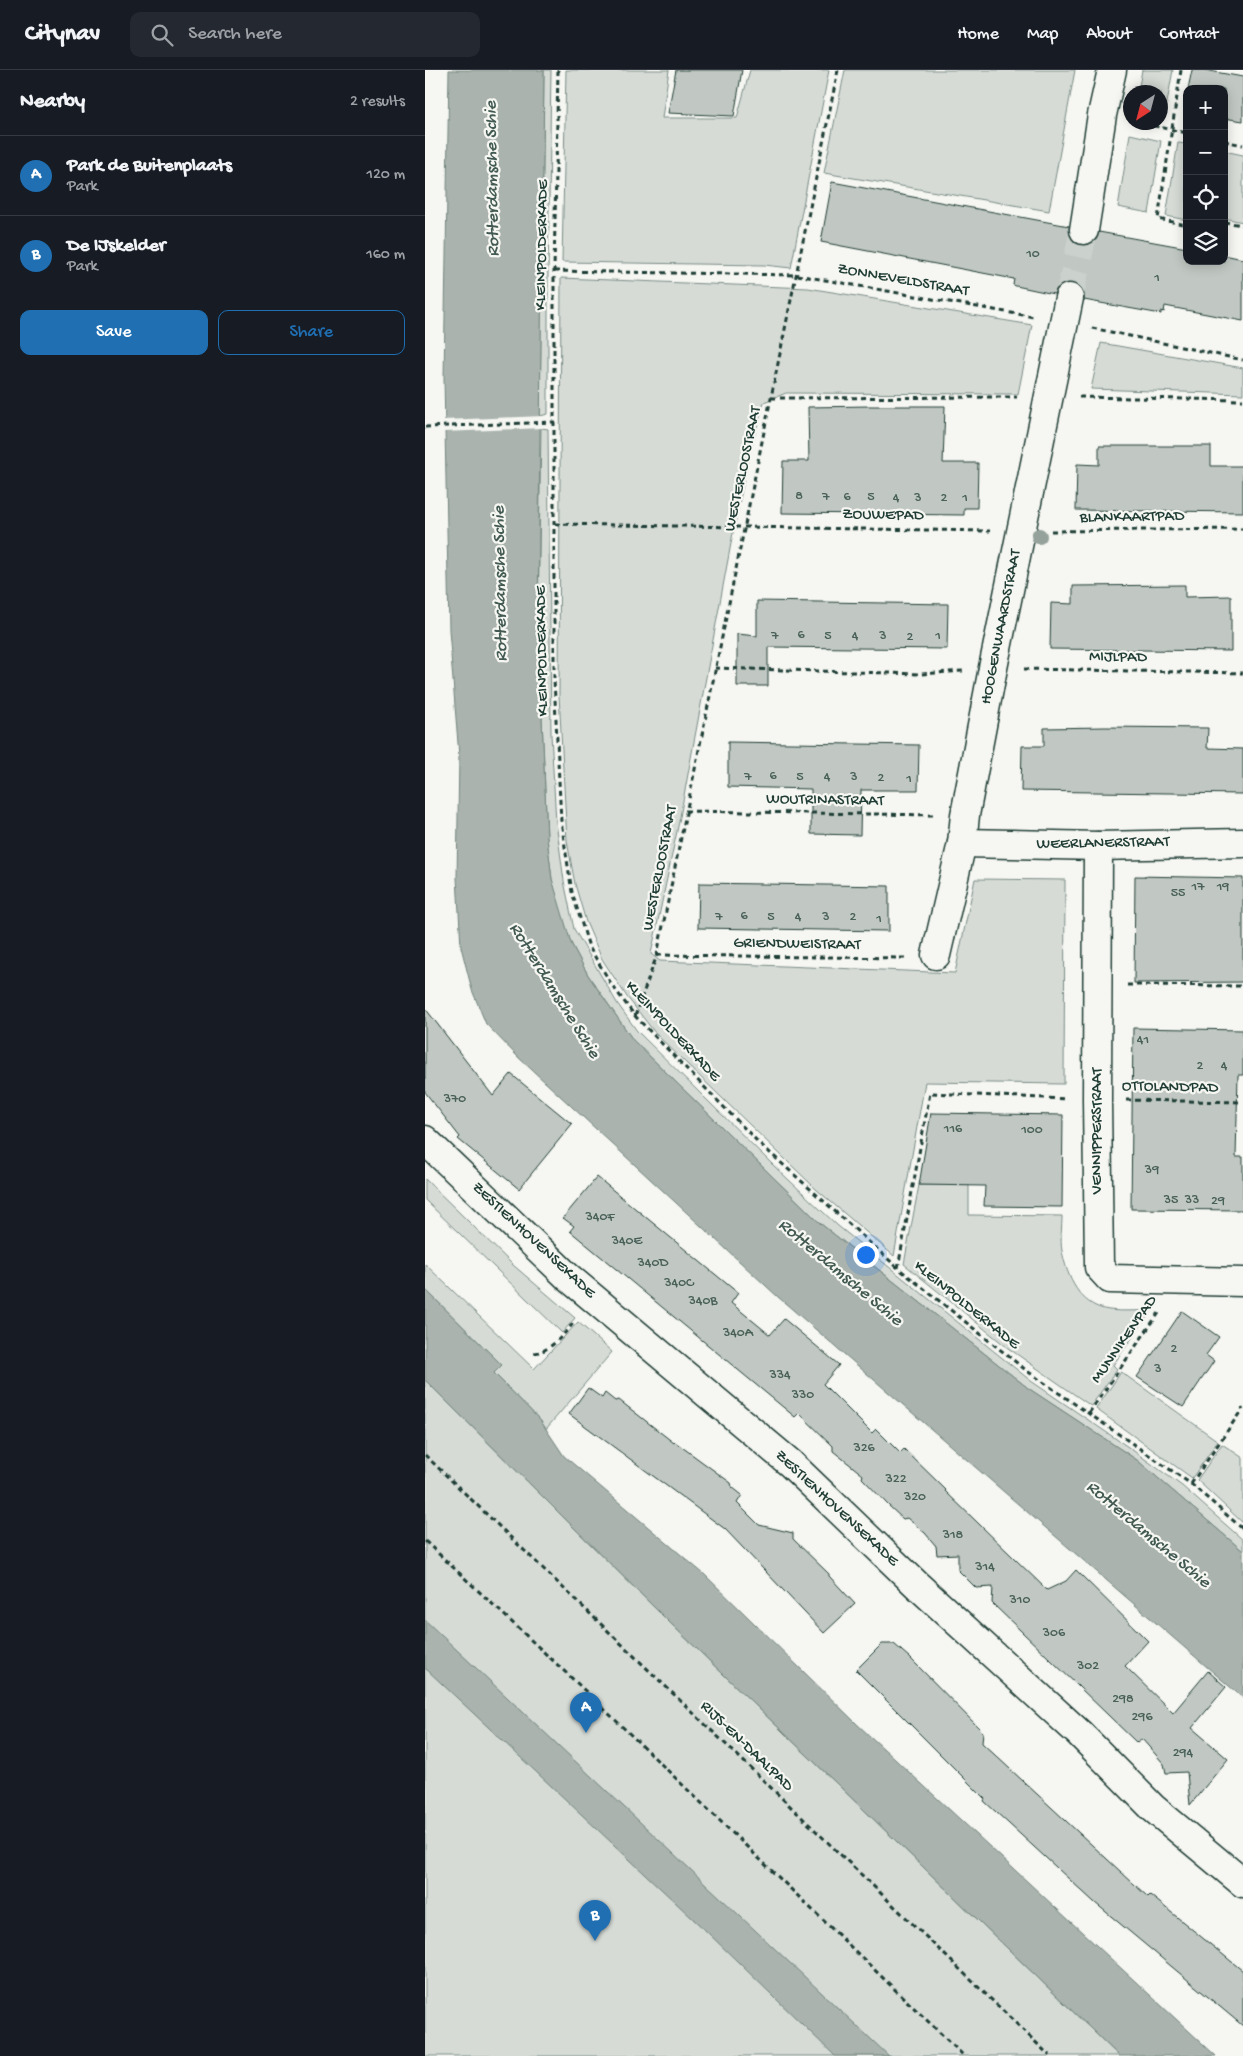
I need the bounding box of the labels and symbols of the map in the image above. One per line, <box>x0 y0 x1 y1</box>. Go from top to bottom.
north arrow <box>1123 85 1168 130</box>
water label: Rotterdamsche Schie <box>481 100 505 257</box>
street label: KLEINPOLDERKADE <box>532 178 554 310</box>
house number: 10 <box>1025 246 1040 263</box>
street label: ZONNEVELDSTRAAT <box>836 260 971 302</box>
house number: 1 <box>1153 270 1160 287</box>
street label: WESTERLOOSTRAAT <box>721 404 767 533</box>
house number: 8 <box>795 488 803 505</box>
house number: 7 <box>821 489 830 506</box>
house number: 6 <box>843 489 851 506</box>
house number: 5 <box>867 489 875 506</box>
house number: 4 <box>893 490 900 507</box>
house number: 3 <box>913 490 922 507</box>
house number: 2 <box>941 490 948 507</box>
house number: 1 <box>961 490 968 507</box>
water label: Rotterdamsche Schie <box>489 505 513 662</box>
street label: ZOUWEPAD <box>842 506 924 526</box>
street label: BLANKAARTPAD <box>1078 508 1185 528</box>
street label: HOOGENWAARDSTRAAT <box>978 547 1026 706</box>
street label: KLEINPOLDERKADE <box>532 584 554 716</box>
house number: 6 <box>797 627 805 644</box>
house number: 7 <box>770 628 779 645</box>
house number: 5 <box>824 628 832 645</box>
house number: 4 <box>852 628 859 645</box>
house number: 3 <box>878 628 887 645</box>
house number: 1 <box>934 628 941 645</box>
house number: 2 <box>907 629 914 646</box>
street label: MIJLPAD <box>1089 648 1148 668</box>
house number: 6 <box>769 768 777 785</box>
house number: 7 <box>743 769 752 786</box>
house number: 5 <box>796 769 804 786</box>
house number: 4 <box>824 769 831 786</box>
house number: 3 <box>849 769 858 786</box>
house number: 2 <box>878 770 885 787</box>
house number: 1 <box>905 771 912 788</box>
street label: WOUTRINASTRAAT <box>766 790 885 812</box>
street label: WESTERLOOSTRAAT <box>639 803 683 932</box>
street label: WEERLANERSTRAAT <box>1036 833 1170 855</box>
house number: 17 <box>1191 879 1205 896</box>
house number: 19 <box>1216 879 1229 896</box>
house number: 55 <box>1171 885 1185 902</box>
house number: 6 <box>740 908 748 925</box>
house number: 7 <box>714 909 723 926</box>
house number: 5 <box>767 909 775 926</box>
house number: 4 <box>795 909 802 926</box>
house number: 3 <box>821 909 830 926</box>
house number: 2 <box>850 909 857 926</box>
house number: 1 <box>875 911 882 928</box>
water label: Rotterdamsche Schie <box>504 919 605 1063</box>
street label: GRIENDWEISTRAAT <box>733 934 862 956</box>
street label: KLEINPOLDERKADE <box>620 978 724 1087</box>
house number: 41 <box>1137 1032 1149 1049</box>
house number: 2 <box>1197 1058 1204 1075</box>
house number: 4 <box>1221 1058 1228 1075</box>
street label: VENNIPPERSTRAAT <box>1089 1067 1108 1195</box>
street label: OTTOLANDPAD <box>1122 1078 1219 1098</box>
house number: 370 <box>443 1091 466 1108</box>
house number: 116 <box>943 1121 963 1138</box>
house number: 100 <box>1020 1122 1043 1139</box>
house number: 39 <box>1144 1162 1159 1179</box>
street label: ZESTIENHOVENSEKADE <box>467 1179 600 1304</box>
house number: 35 <box>1163 1192 1178 1209</box>
house number: 33 <box>1184 1192 1199 1209</box>
house number: 29 <box>1211 1193 1225 1210</box>
house number: 340F <box>584 1209 615 1226</box>
water label: Rotterdamsche Schie <box>774 1215 907 1332</box>
house number: 340E <box>611 1233 644 1250</box>
your location <box>853 1242 879 1268</box>
house number: 340D <box>637 1255 669 1272</box>
street label: KLEINPOLDERKADE <box>909 1257 1024 1355</box>
house number: 340C <box>663 1275 695 1292</box>
street label: MUNNIKENPAD <box>1088 1292 1163 1388</box>
house number: 340B <box>688 1293 718 1310</box>
house number: 340A <box>722 1325 754 1342</box>
house number: 2 <box>1171 1341 1178 1358</box>
house number: 3 <box>1153 1361 1162 1378</box>
house number: 334 <box>768 1367 791 1384</box>
house number: 330 <box>791 1387 814 1404</box>
house number: 326 <box>852 1440 876 1457</box>
street label: ZESTIENHOVENSEKADE <box>770 1447 903 1572</box>
house number: 322 <box>885 1471 907 1488</box>
water label: Rotterdamsche Schie <box>1082 1477 1215 1594</box>
house number: 320 <box>903 1489 926 1506</box>
house number: 318 <box>942 1527 964 1544</box>
house number: 314 <box>974 1559 995 1576</box>
house number: 310 <box>1009 1592 1030 1609</box>
house number: 306 <box>1042 1625 1066 1642</box>
house number: 302 <box>1076 1658 1099 1675</box>
house number: 298 <box>1112 1691 1134 1708</box>
pin: A <box>570 1692 602 1733</box>
street label: RIJS-EN-DAALPAD <box>695 1698 797 1797</box>
house number: 296 <box>1132 1709 1153 1726</box>
house number: 294 <box>1173 1745 1194 1762</box>
pin: B <box>579 1900 611 1941</box>

